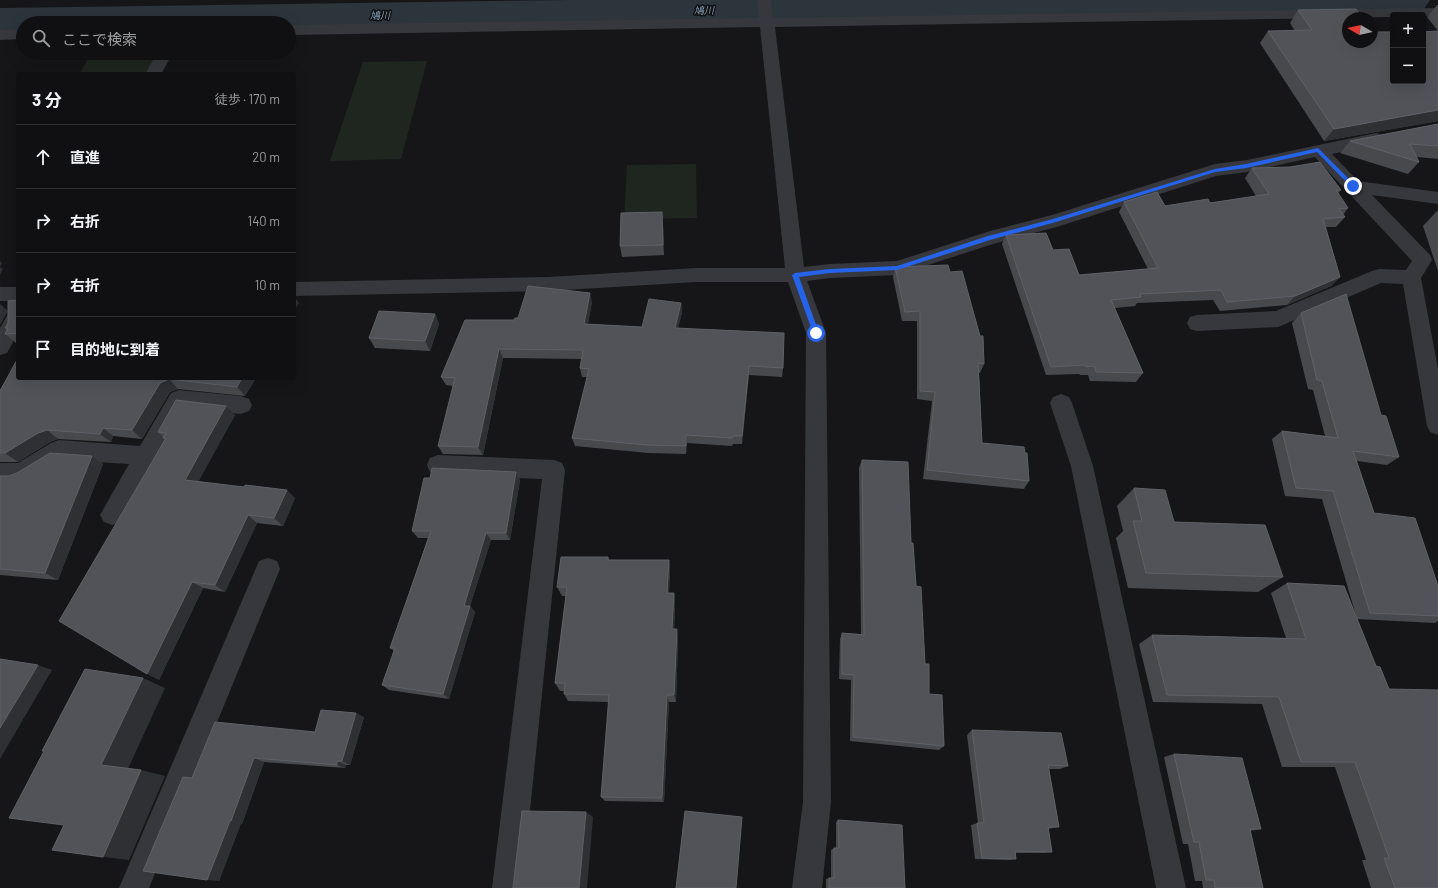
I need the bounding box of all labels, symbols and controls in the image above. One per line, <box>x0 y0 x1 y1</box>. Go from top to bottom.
water label: 鳩川 <box>694 4 715 16</box>
water label: 鳩川 <box>370 9 391 21</box>
north arrow <box>1342 12 1378 48</box>
map controls <box>1390 12 1426 84</box>
button: + <box>1390 12 1426 48</box>
search box <box>16 16 296 60</box>
icon: search <box>30 27 52 49</box>
text: ここで検索 <box>62 30 137 48</box>
button: − <box>1390 48 1426 84</box>
text: 3 分 <box>32 89 62 109</box>
text: 徒歩 · 170 m <box>215 91 280 107</box>
icon: ahead <box>32 146 54 168</box>
text: 直進 <box>70 148 100 166</box>
text: 20 m <box>252 149 280 165</box>
route end <box>1344 177 1362 195</box>
icon: right <box>32 210 54 232</box>
text: 右折 <box>70 212 100 230</box>
text: 140 m <box>248 213 280 229</box>
icon: right <box>32 274 54 296</box>
text: 右折 <box>70 276 100 294</box>
text: 10 m <box>255 277 280 293</box>
route start <box>807 324 825 342</box>
icon: arrive <box>32 338 54 360</box>
text: 目的地に到着 <box>70 340 160 358</box>

